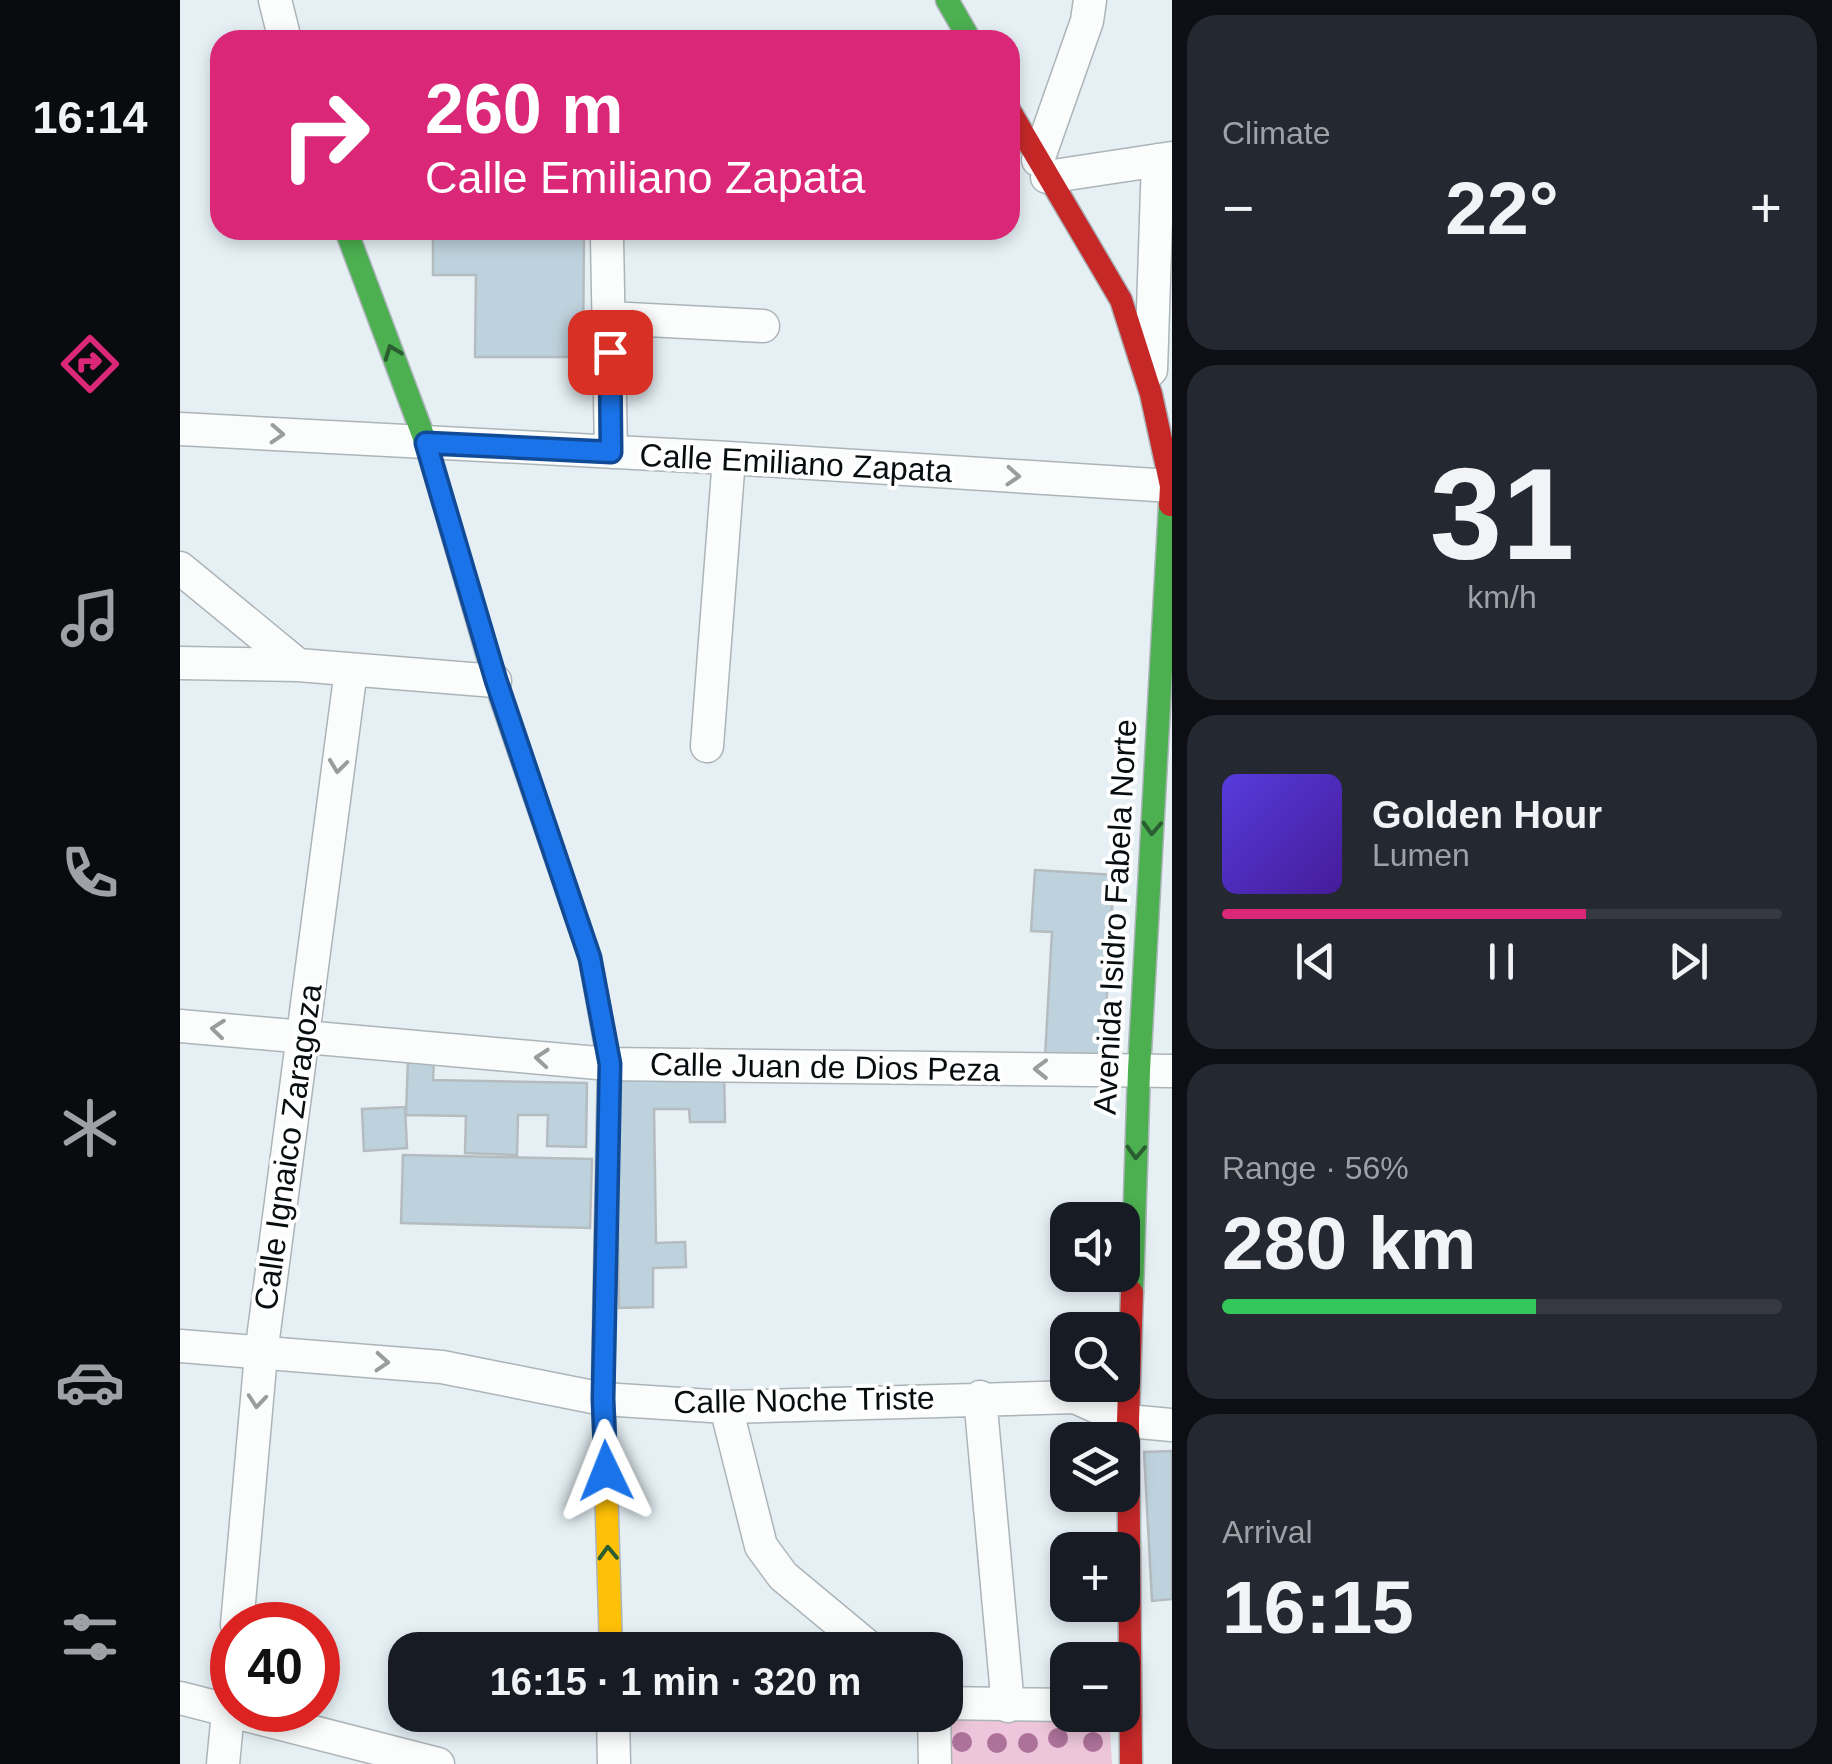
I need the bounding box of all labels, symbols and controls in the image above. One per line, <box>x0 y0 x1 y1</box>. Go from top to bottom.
icon: right <box>260 70 390 200</box>
text: 260 m <box>425 70 623 148</box>
text: 16:14 <box>32 92 148 143</box>
text: Climate <box>1222 115 1330 151</box>
text: Calle Emiliano Zapata <box>425 152 865 203</box>
text: 22° <box>1445 166 1559 250</box>
text: − <box>1222 177 1254 239</box>
text: + <box>1750 177 1782 239</box>
pin <box>568 310 653 395</box>
icon: arrive <box>583 325 638 380</box>
icon: directions <box>55 329 125 399</box>
one-way arrow <box>383 344 404 361</box>
one-way arrow <box>270 423 286 444</box>
street label: Calle Emiliano Zapata <box>639 437 953 489</box>
text: 31 <box>1430 441 1574 587</box>
one-way arrow <box>1005 465 1021 486</box>
text: km/h <box>1467 579 1537 615</box>
icon: music <box>55 583 125 653</box>
street label: Avenida Isidro Fabela Norte <box>1087 718 1143 1116</box>
one-way arrow <box>329 758 350 775</box>
text: Golden Hour <box>1372 794 1602 836</box>
one-way arrow <box>1142 820 1163 836</box>
text: Lumen <box>1372 837 1470 873</box>
icon: phone <box>55 838 125 908</box>
icon: previous <box>1288 934 1343 989</box>
icon: pause <box>1474 934 1529 989</box>
icon: next <box>1661 934 1716 989</box>
street label: Calle Ignaico Zaragoza <box>247 981 329 1312</box>
one-way arrow <box>209 1019 225 1041</box>
street label: Calle Juan de Dios Peza <box>650 1046 1001 1088</box>
one-way arrow <box>533 1048 549 1070</box>
one-way arrow <box>1033 1058 1048 1080</box>
icon: climate <box>55 1093 125 1163</box>
one-way arrow <box>1126 1145 1147 1161</box>
text: Range · 56% <box>1222 1150 1409 1186</box>
text: 280 km <box>1222 1201 1476 1285</box>
map controls <box>1050 1202 1140 1732</box>
button: sound <box>1050 1202 1140 1292</box>
button: search <box>1050 1312 1140 1402</box>
icon: car <box>55 1347 125 1417</box>
one-way arrow <box>374 1351 390 1373</box>
street label: Calle Noche Triste <box>673 1380 935 1420</box>
one-way arrow <box>246 1393 268 1409</box>
position arrow <box>554 1419 658 1523</box>
button: layers <box>1050 1422 1140 1512</box>
text: Arrival <box>1222 1514 1313 1550</box>
button: + <box>1050 1532 1140 1622</box>
one-way arrow <box>597 1544 618 1560</box>
text: 16:15 <box>1222 1565 1414 1649</box>
icon: filters <box>55 1602 125 1672</box>
speed limit sign: 40 <box>210 1602 340 1732</box>
button: − <box>1050 1642 1140 1732</box>
text: 16:15 · 1 min · 320 m <box>490 1661 861 1703</box>

